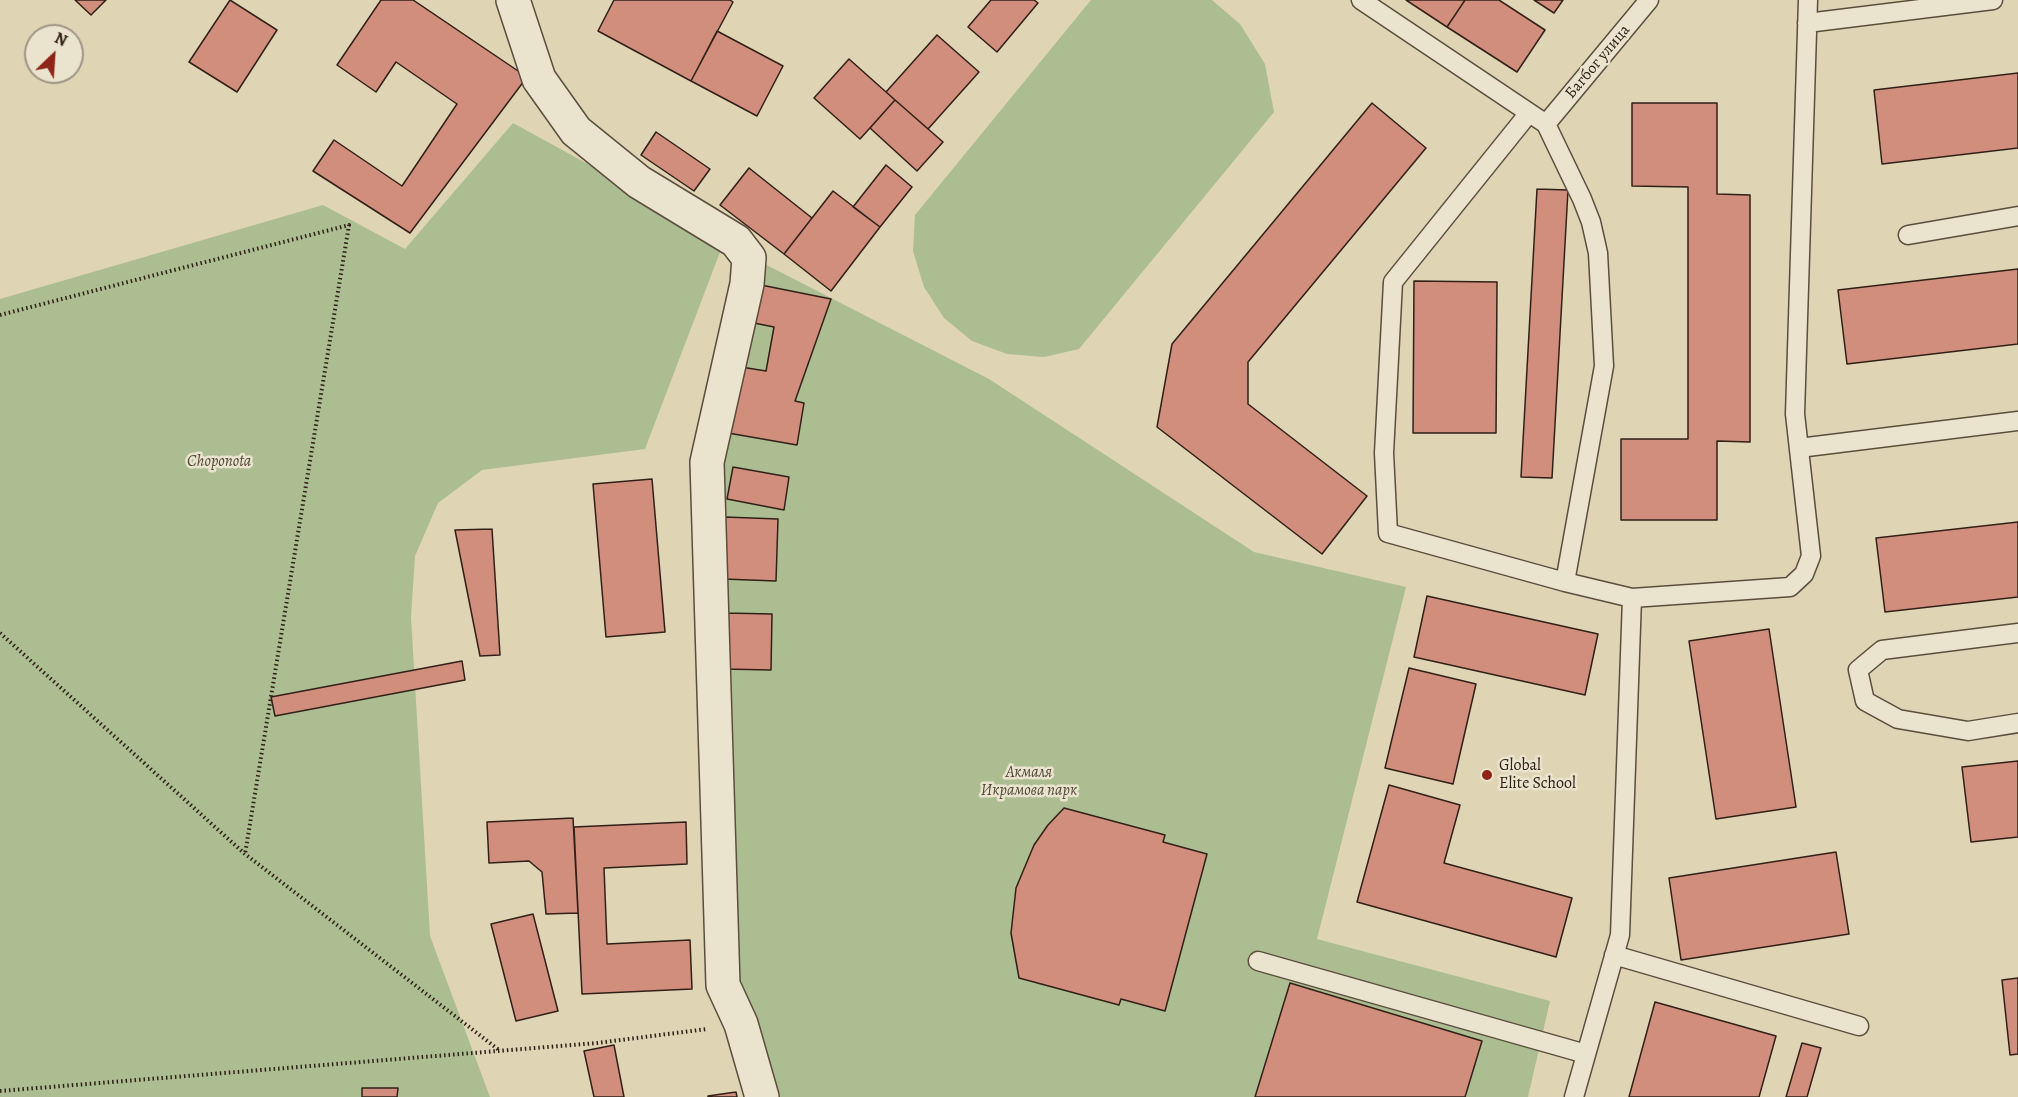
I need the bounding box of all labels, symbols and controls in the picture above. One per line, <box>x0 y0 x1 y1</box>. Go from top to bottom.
street label: Багбог улица <box>1561 21 1635 103</box>
north arrow <box>24 24 84 84</box>
text: N <box>51 27 71 52</box>
park label: Choponota <box>187 452 251 472</box>
place label: Global Elite School <box>1499 756 1576 794</box>
park label: Акмаля Икрамова парк <box>981 763 1077 801</box>
marker: Global Elite School <box>1480 768 1494 782</box>

